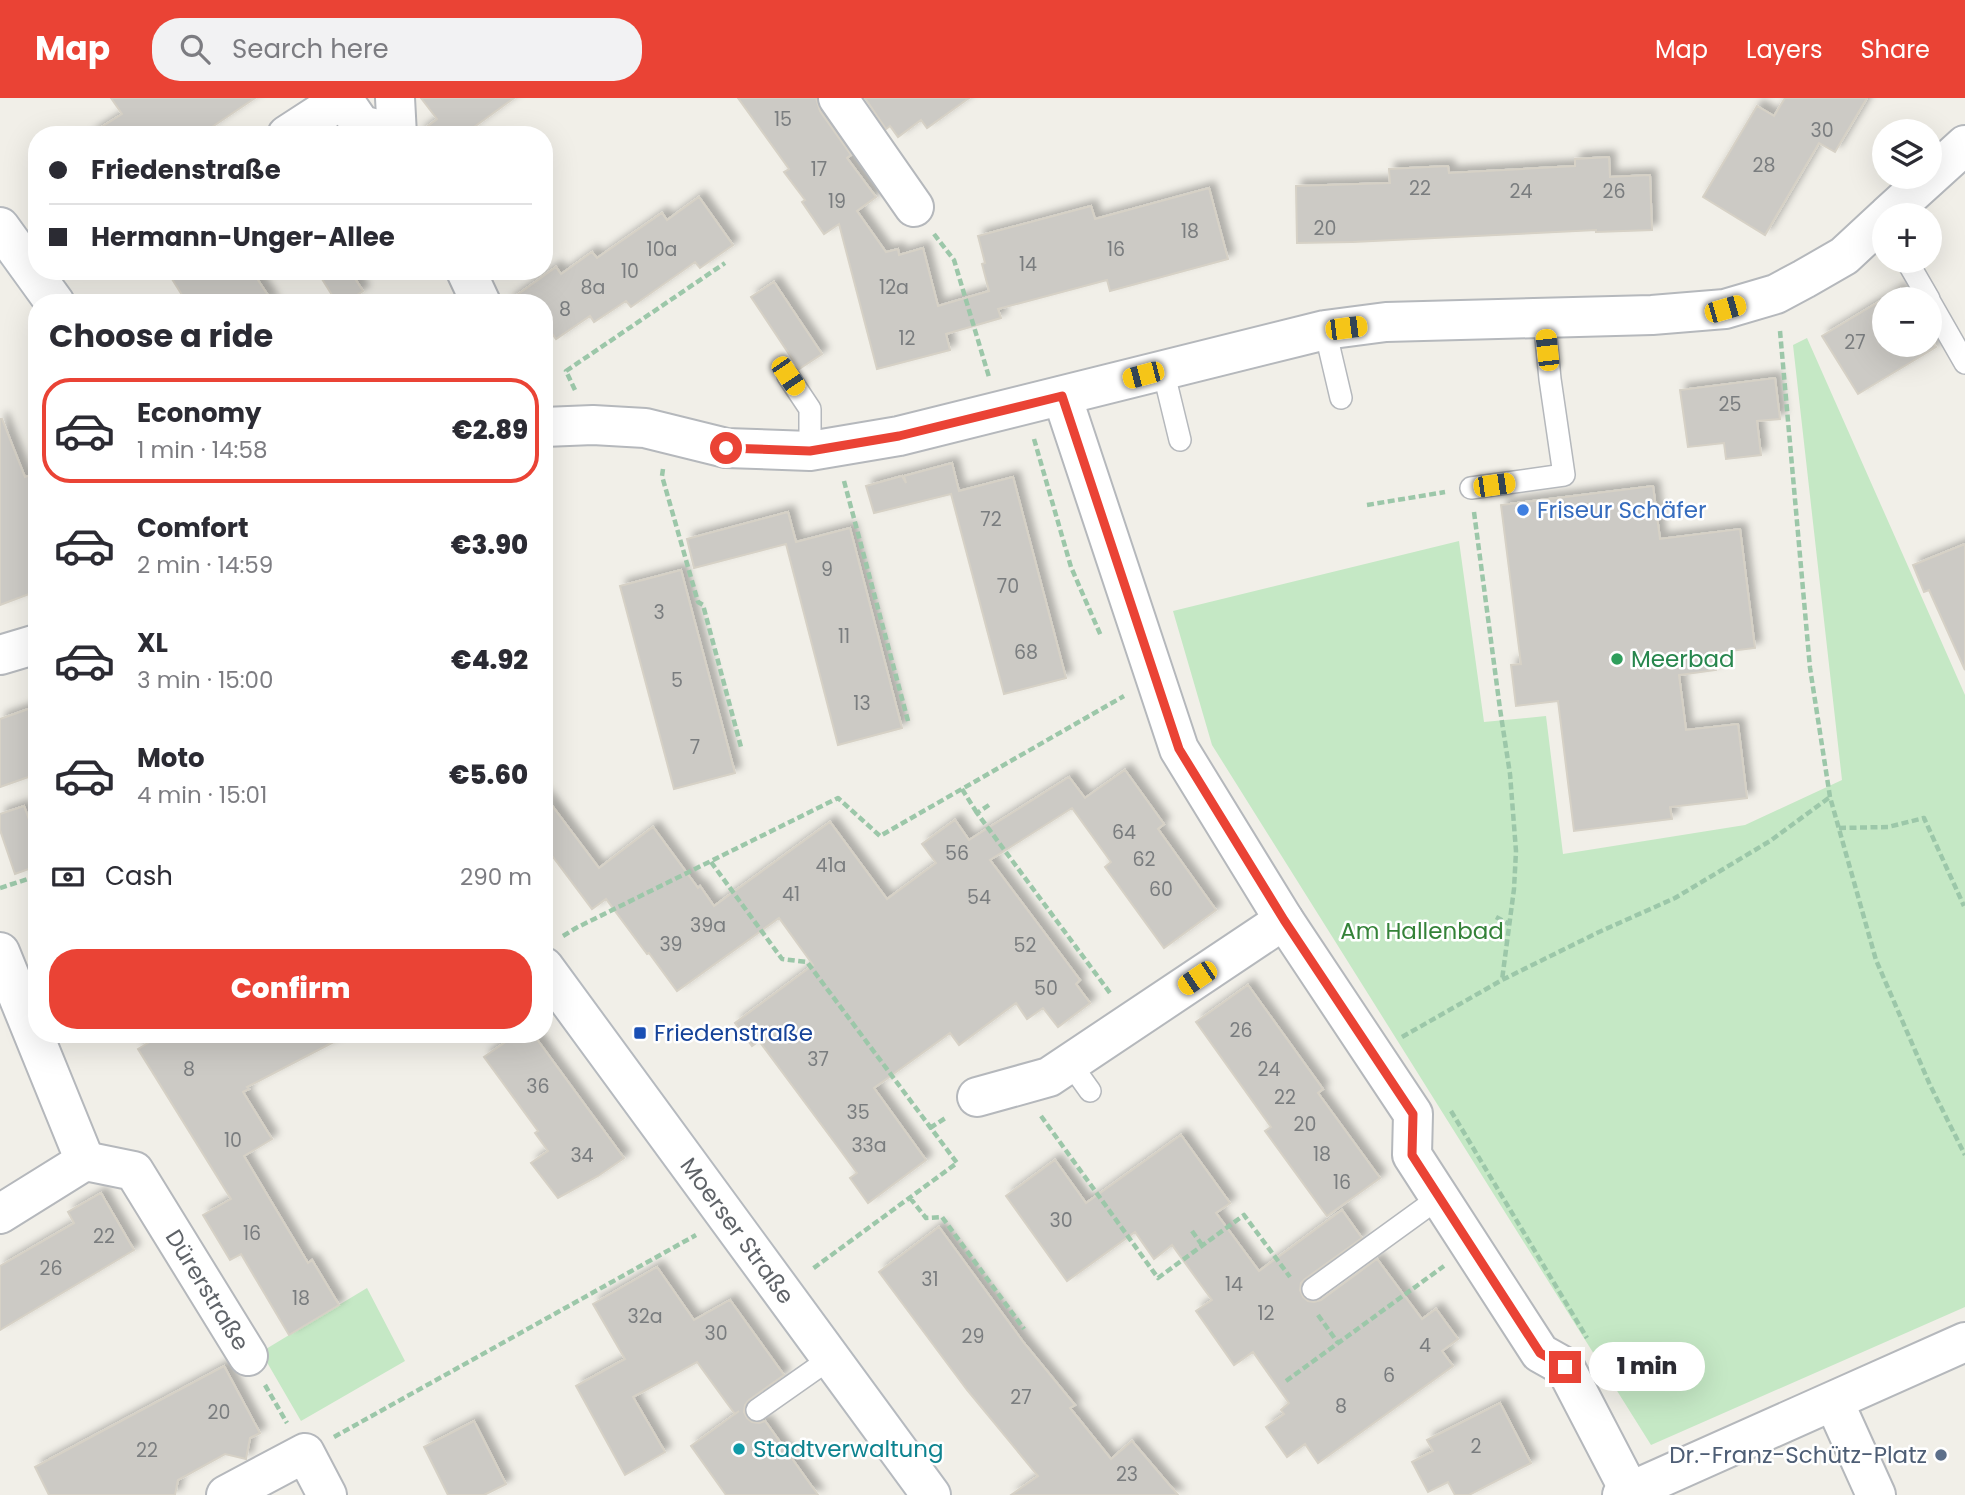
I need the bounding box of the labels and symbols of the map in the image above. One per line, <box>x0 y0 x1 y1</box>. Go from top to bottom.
house number: 15 <box>774 106 792 133</box>
house number: 30 <box>1810 117 1834 144</box>
house number: 28 <box>1753 152 1775 179</box>
house number: 17 <box>811 156 827 183</box>
house number: 22 <box>1409 175 1431 202</box>
house number: 24 <box>1510 178 1532 205</box>
house number: 26 <box>1603 178 1626 205</box>
house number: 19 <box>828 188 846 215</box>
house number: 20 <box>1314 215 1336 242</box>
house number: 18 <box>1181 218 1199 245</box>
house number: 10a <box>647 236 677 263</box>
house number: 16 <box>1107 236 1125 263</box>
house number: 14 <box>1019 251 1037 278</box>
house number: 10 <box>621 258 639 285</box>
house number: 8a <box>581 274 605 301</box>
house number: 12a <box>879 274 909 301</box>
car <box>1702 293 1749 325</box>
house number: 8 <box>559 296 571 323</box>
car <box>1324 315 1369 341</box>
house number: 12 <box>898 325 916 352</box>
car <box>1535 328 1560 372</box>
house number: 27 <box>1844 329 1866 356</box>
car <box>768 353 809 399</box>
car <box>1120 359 1167 391</box>
house number: 25 <box>1719 391 1741 418</box>
route start <box>710 432 742 464</box>
car <box>1472 472 1517 498</box>
place label: Friseur Schäfer <box>1537 494 1707 526</box>
marker: Friseur Schäfer <box>1515 502 1531 518</box>
house number: 72 <box>980 506 1002 533</box>
house number: 9 <box>821 556 833 583</box>
house number: 70 <box>997 573 1019 600</box>
house number: 3 <box>653 599 665 626</box>
house number: 11 <box>838 623 850 650</box>
house number: 68 <box>1014 639 1038 666</box>
place label: Meerbad <box>1631 643 1735 675</box>
marker: Meerbad <box>1609 651 1625 667</box>
house number: 5 <box>671 667 683 694</box>
house number: 13 <box>853 690 871 717</box>
house number: 7 <box>690 734 700 761</box>
house number: 64 <box>1112 819 1136 846</box>
house number: 56 <box>945 840 969 867</box>
house number: 62 <box>1133 846 1156 873</box>
house number: 41a <box>816 852 846 879</box>
house number: 60 <box>1149 876 1173 903</box>
house number: 41 <box>782 881 800 908</box>
house number: 54 <box>967 884 991 911</box>
house number: 39a <box>690 912 726 939</box>
park label: Am Hallenbad <box>1340 915 1504 947</box>
house number: 39 <box>659 931 683 958</box>
house number: 52 <box>1014 932 1037 959</box>
car <box>1174 958 1221 998</box>
house number: 50 <box>1034 975 1058 1002</box>
place label: Friedenstraße <box>654 1017 813 1049</box>
house number: 26 <box>1230 1017 1253 1044</box>
marker: Friedenstraße <box>632 1025 648 1041</box>
house number: 37 <box>807 1046 829 1073</box>
house number: 8 <box>183 1056 195 1083</box>
house number: 24 <box>1258 1056 1280 1083</box>
house number: 36 <box>526 1073 550 1100</box>
house number: 22 <box>1274 1084 1296 1111</box>
house number: 35 <box>846 1099 870 1126</box>
house number: 20 <box>1294 1111 1316 1138</box>
house number: 10 <box>224 1127 242 1154</box>
house number: 33a <box>851 1132 887 1159</box>
house number: 18 <box>1313 1141 1331 1168</box>
house number: 34 <box>570 1142 594 1169</box>
street label: Moerser Straße <box>673 1151 802 1311</box>
house number: 16 <box>1333 1169 1351 1196</box>
house number: 30 <box>1049 1207 1073 1234</box>
house number: 16 <box>243 1220 261 1247</box>
house number: 22 <box>93 1223 115 1250</box>
street label: Dürerstraße <box>158 1223 257 1357</box>
house number: 26 <box>40 1255 63 1282</box>
house number: 31 <box>921 1266 939 1293</box>
house number: 14 <box>1225 1271 1243 1298</box>
house number: 18 <box>292 1285 310 1312</box>
house number: 12 <box>1257 1300 1275 1327</box>
house number: 32a <box>628 1303 662 1330</box>
house number: 30 <box>704 1320 728 1347</box>
house number: 29 <box>962 1323 984 1350</box>
house number: 4 <box>1419 1332 1431 1359</box>
callout: 1 min <box>1590 1342 1705 1392</box>
route end <box>1549 1351 1581 1383</box>
house number: 6 <box>1383 1362 1395 1389</box>
house number: 27 <box>1010 1384 1032 1411</box>
house number: 8 <box>1335 1393 1347 1420</box>
house number: 20 <box>208 1399 230 1426</box>
place label: Stadtverwaltung <box>753 1433 944 1465</box>
house number: 2 <box>1471 1433 1482 1460</box>
house number: 22 <box>136 1437 158 1464</box>
place label: Dr.-Franz-Schütz-Platz <box>1669 1439 1927 1471</box>
marker: Stadtverwaltung <box>731 1441 747 1457</box>
marker: Dr.-Franz-Schütz-Platz <box>1933 1447 1949 1463</box>
house number: 23 <box>1116 1461 1138 1488</box>

